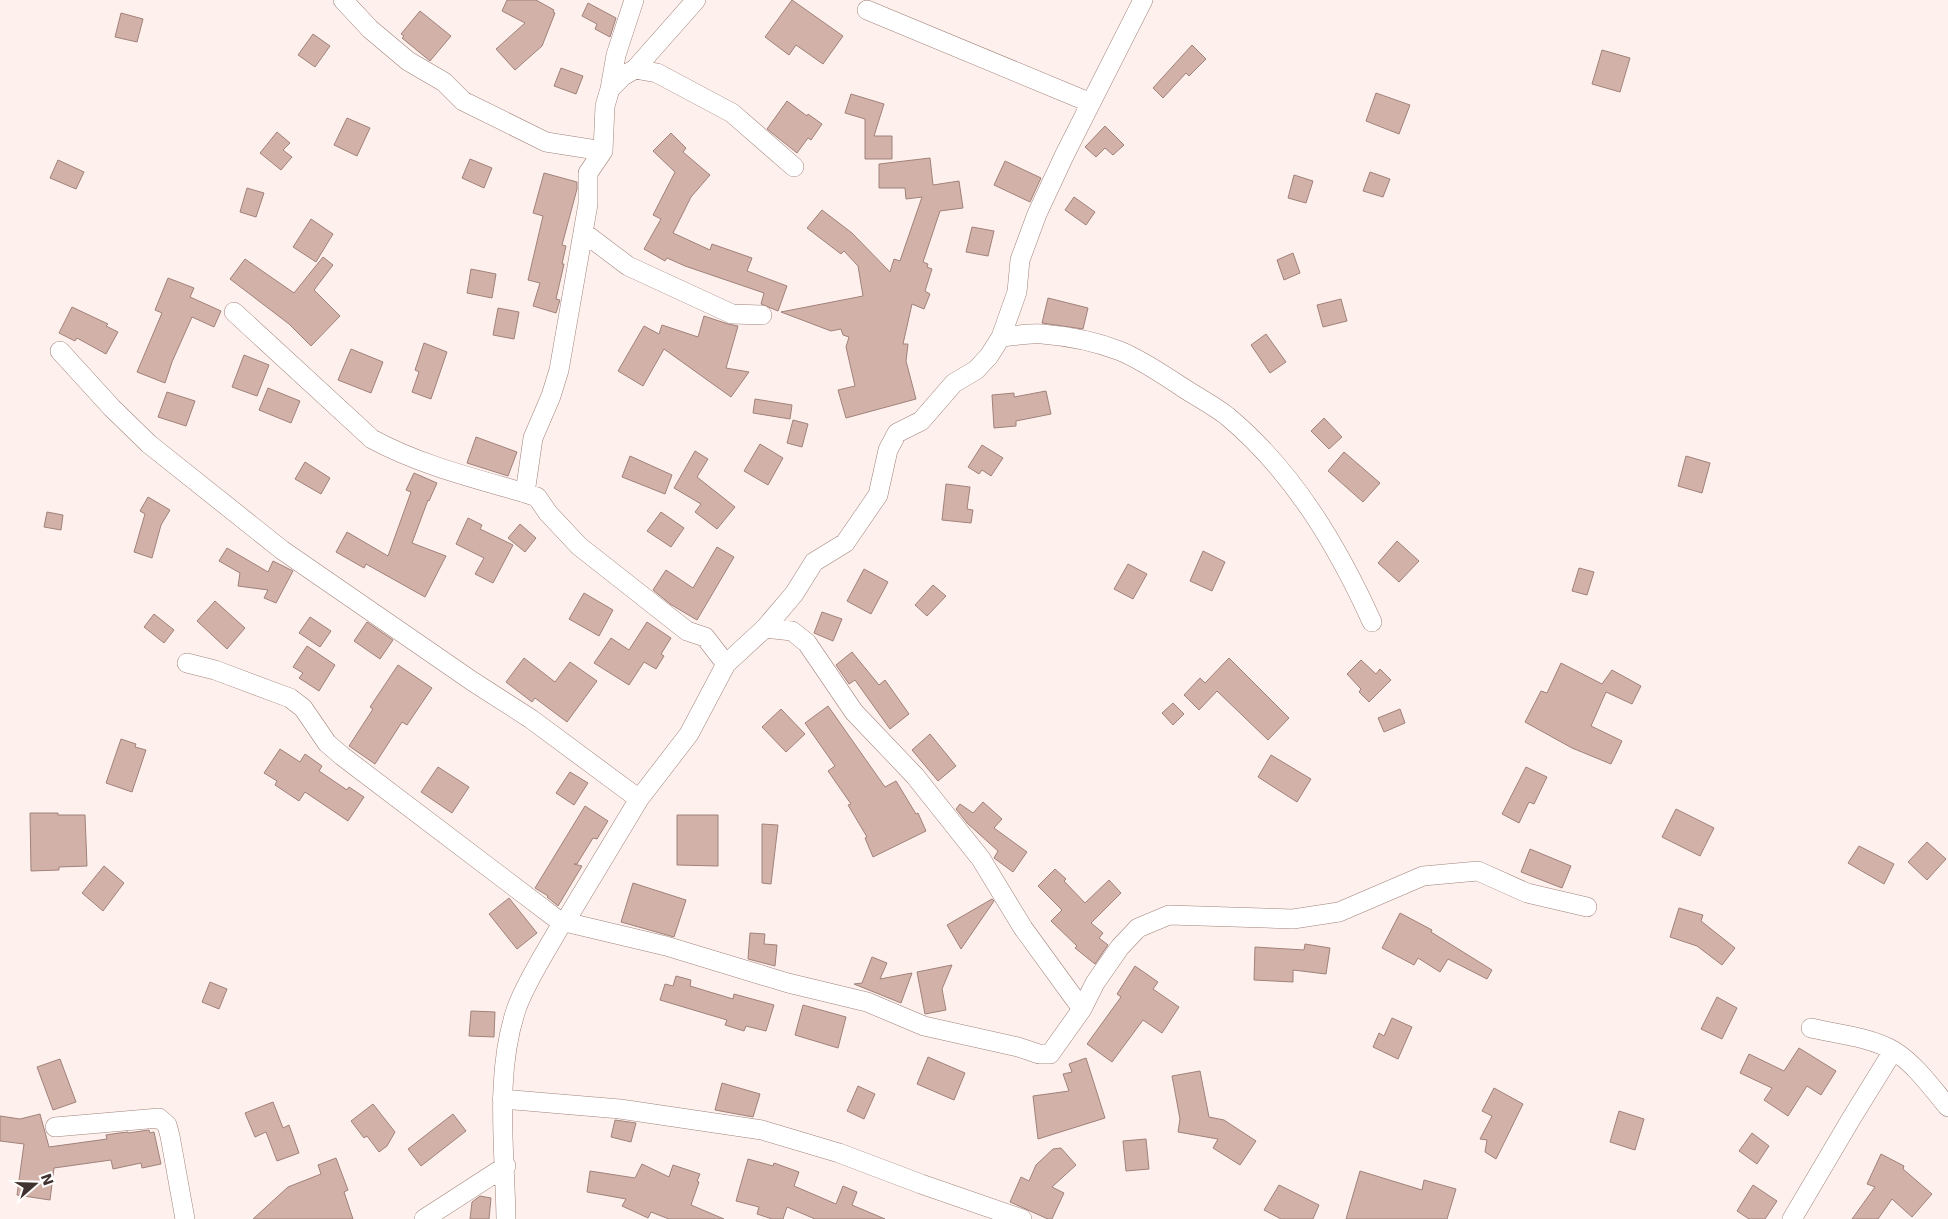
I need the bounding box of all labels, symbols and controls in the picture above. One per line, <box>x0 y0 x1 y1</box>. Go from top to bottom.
north arrow <box>10 1159 60 1209</box>
text: N <box>38 1171 57 1188</box>

